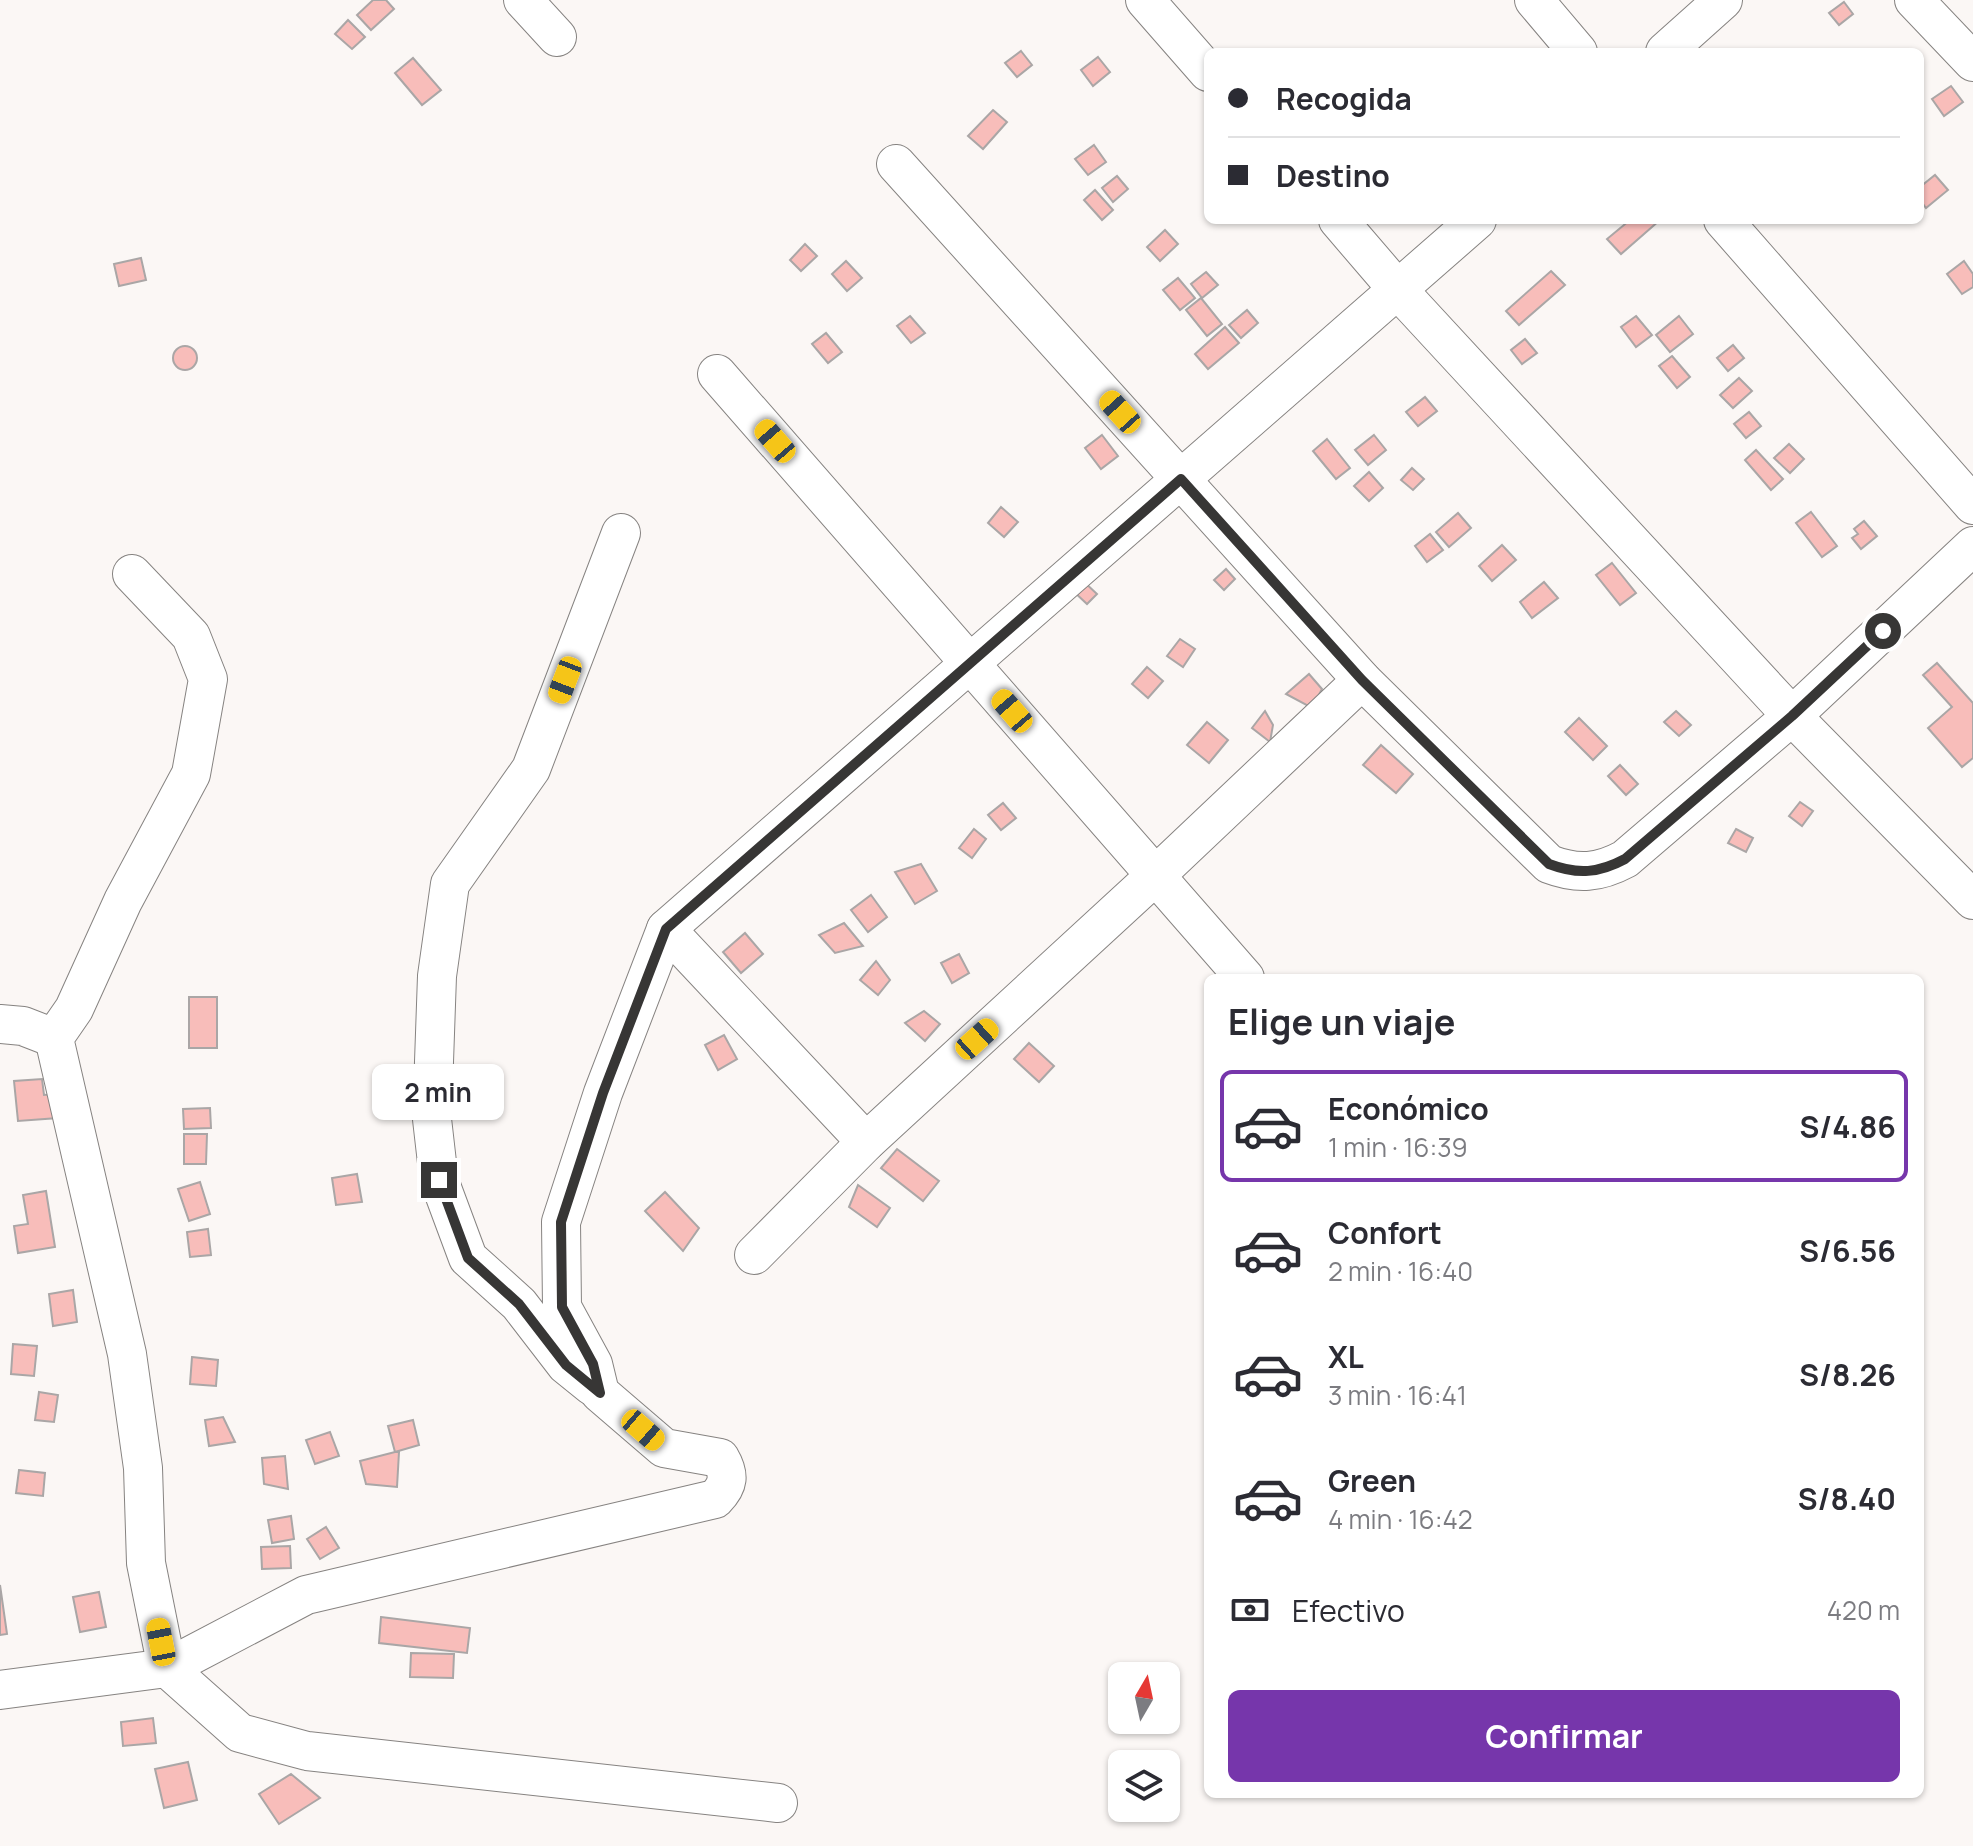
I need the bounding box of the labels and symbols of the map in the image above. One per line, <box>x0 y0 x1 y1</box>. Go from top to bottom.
car <box>1095 386 1145 438</box>
car <box>750 415 800 467</box>
route start <box>1865 613 1901 649</box>
car <box>545 653 585 707</box>
car <box>987 685 1037 737</box>
car <box>951 1014 1003 1064</box>
callout: 2 min <box>373 1064 505 1120</box>
route end <box>421 1162 457 1198</box>
car <box>617 1405 669 1455</box>
car <box>145 1616 177 1668</box>
north arrow <box>1108 1662 1180 1734</box>

